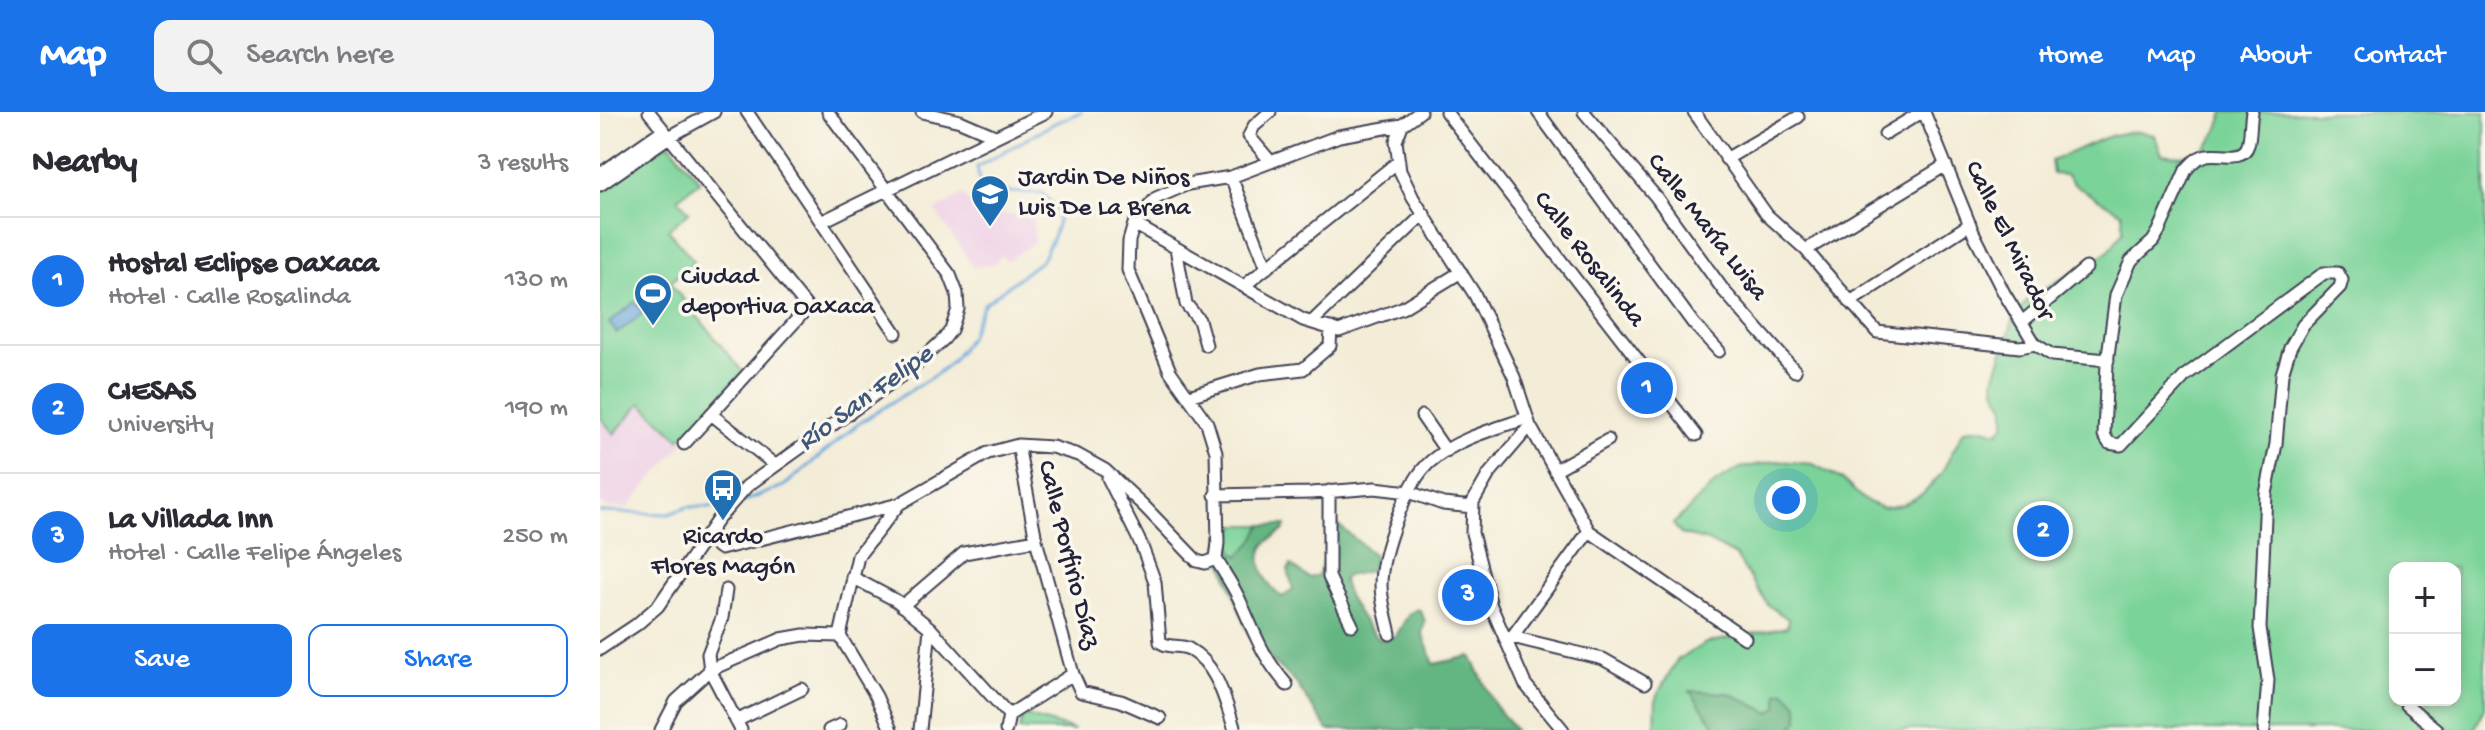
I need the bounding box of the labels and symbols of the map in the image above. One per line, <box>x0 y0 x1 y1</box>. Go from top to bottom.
street label: Calle María Luisa <box>1639 148 1774 309</box>
street label: Calle El Mirador <box>1956 157 2061 328</box>
place label: Jardin De Niños Luis De La Brena <box>1018 164 1192 225</box>
school or university icon: Jardin De Niños Luis De La Brena <box>969 173 1011 228</box>
street label: Calle Rosalinda <box>1525 186 1652 335</box>
place label: Ciudad deportiva Oaxaca <box>681 263 876 324</box>
sports icon: Ciudad deportiva Oaxaca <box>632 272 674 327</box>
water label: Río San Felipe <box>792 338 942 459</box>
pin: 1 <box>1621 358 1673 418</box>
street label: Calle Porfirio Díaz <box>1029 458 1106 654</box>
bus stop icon: Ricardo Flores Magón <box>702 467 744 522</box>
your location <box>1766 480 1806 520</box>
pin: 2 <box>2017 501 2069 561</box>
place label: Ricardo Flores Magón <box>650 523 796 584</box>
pin: 3 <box>1442 565 1494 625</box>

